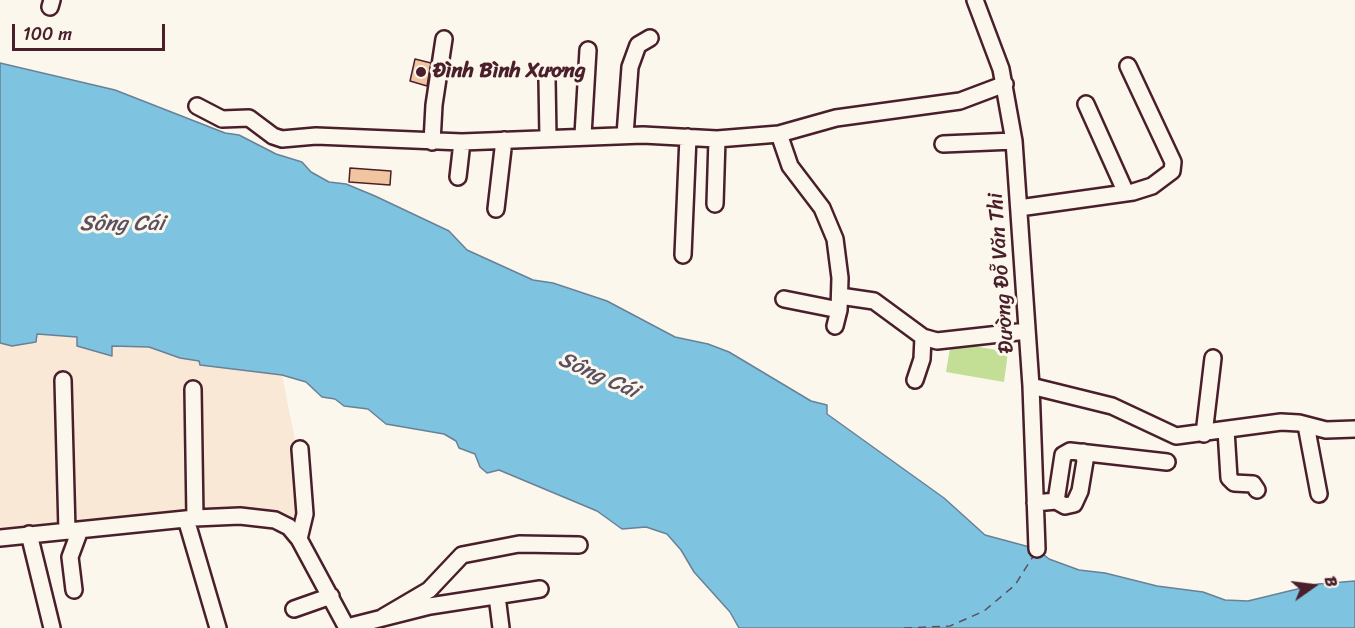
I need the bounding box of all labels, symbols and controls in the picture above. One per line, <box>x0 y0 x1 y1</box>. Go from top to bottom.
scale bar <box>15 12 168 50</box>
text: 100 m <box>23 18 72 50</box>
place label: Đình Bình Xương <box>433 59 586 85</box>
marker: Đình Bình Xương <box>414 65 428 79</box>
street label: Đường Đỗ Văn Thi <box>984 192 1020 354</box>
water label: Sông Cái <box>80 211 164 237</box>
water label: Sông Cái <box>554 347 642 405</box>
north arrow <box>1283 556 1343 616</box>
text: B <box>1316 573 1346 590</box>

